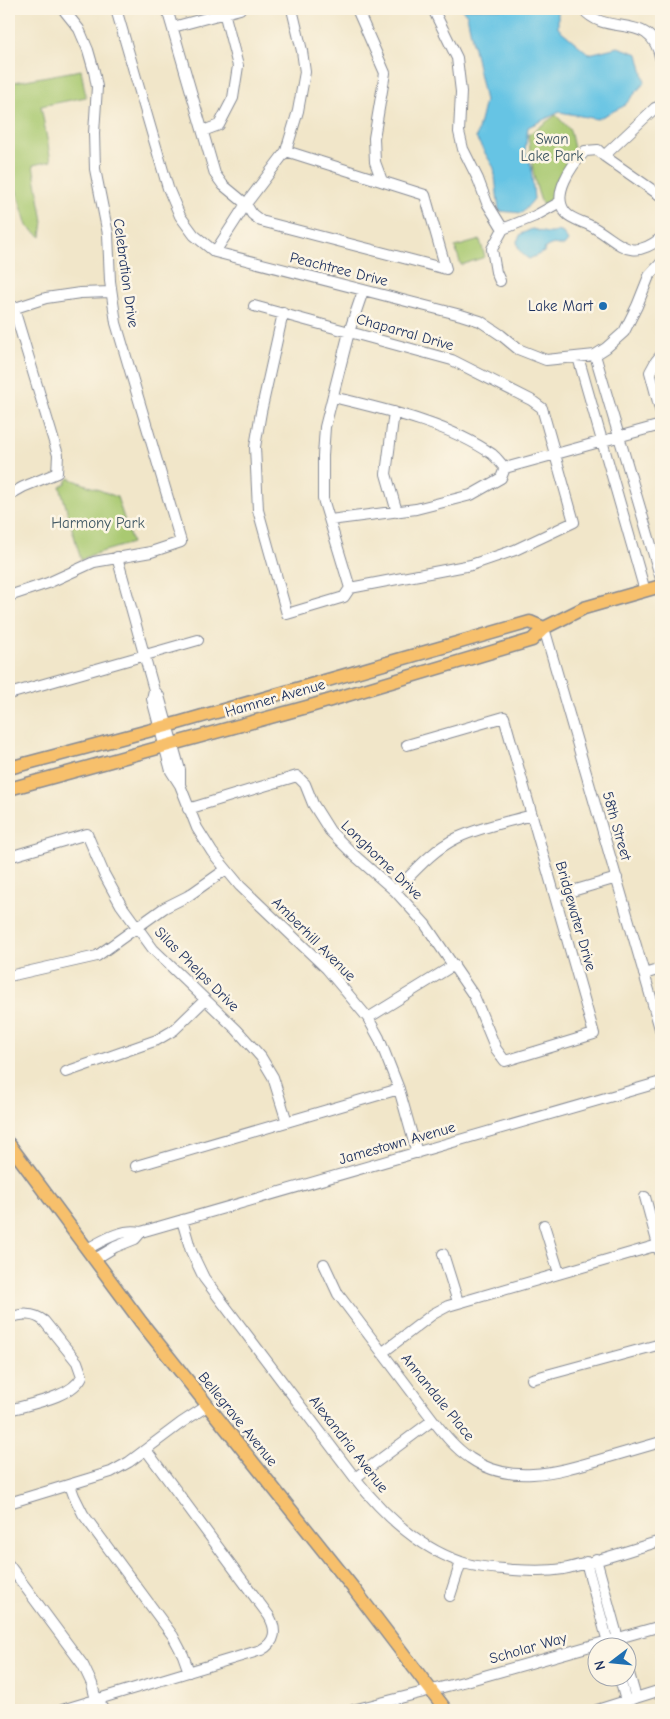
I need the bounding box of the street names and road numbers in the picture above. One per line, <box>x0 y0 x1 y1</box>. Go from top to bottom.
street label: Celebration Drive <box>109 217 143 329</box>
street label: Peachtree Drive <box>288 248 390 290</box>
street label: Chaparral Drive <box>354 309 456 355</box>
street label: Hamner Avenue <box>223 675 328 721</box>
street label: 58th Street <box>599 790 636 863</box>
street label: Longhorne Drive <box>337 817 427 904</box>
street label: Bridgewater Drive <box>552 859 600 973</box>
street label: Amberhill Avenue <box>268 893 360 985</box>
street label: Silas Phelps Drive <box>151 923 244 1016</box>
street label: Jamestown Avenue <box>337 1118 458 1168</box>
street label: Annandale Place <box>397 1350 479 1445</box>
street label: Bellegrave Avenue <box>194 1368 282 1470</box>
street label: Alexandria Avenue <box>306 1392 393 1496</box>
street label: Scholar Way <box>487 1628 569 1668</box>

